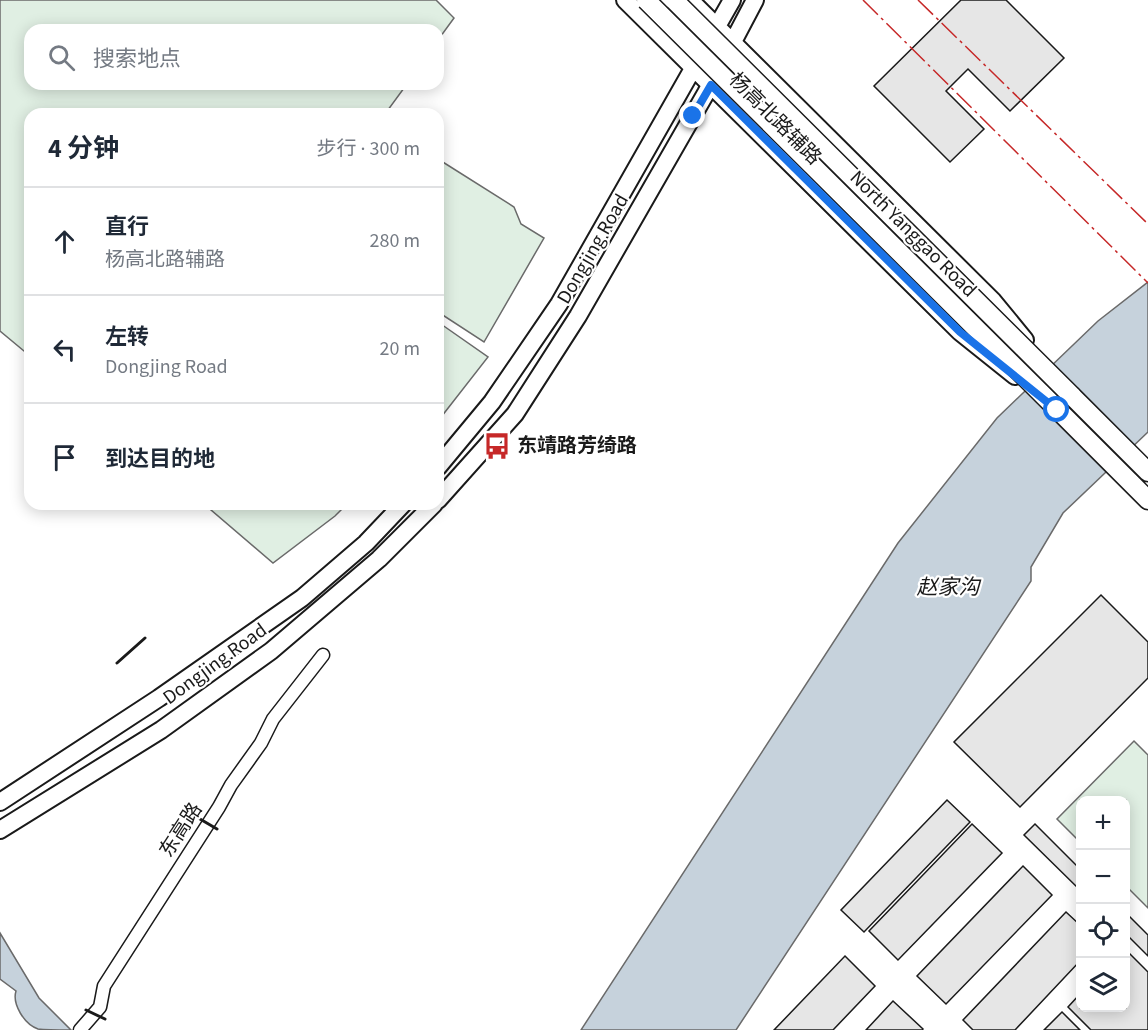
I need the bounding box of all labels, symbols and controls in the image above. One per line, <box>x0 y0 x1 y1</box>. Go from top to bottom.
search box <box>24 24 444 90</box>
icon: search <box>45 41 78 74</box>
text: 搜索地点 <box>93 43 181 75</box>
street label: 杨高北路辅路 <box>723 67 827 171</box>
route end <box>679 102 705 128</box>
text: 4 分钟 <box>48 130 119 167</box>
text: 步行 · 300 m <box>317 135 420 163</box>
street label: North Yanggao Road <box>843 164 983 304</box>
street label: Dongjing Road <box>550 189 636 309</box>
text: 直行 <box>105 211 149 243</box>
icon: ahead <box>48 225 81 258</box>
text: 280 m <box>370 227 420 255</box>
text: 杨高北路辅路 <box>105 246 225 274</box>
text: 左转 <box>105 321 149 353</box>
icon: left <box>48 333 81 366</box>
text: 20 m <box>380 335 420 363</box>
text: Dongjing Road <box>105 353 228 381</box>
route start <box>1043 396 1069 422</box>
bus stop icon: 东靖路芳绮路 <box>482 431 512 461</box>
place label: 东靖路芳绮路 <box>517 432 637 460</box>
icon: arrive <box>48 441 81 474</box>
text: 到达目的地 <box>105 443 215 475</box>
water label: 赵家沟 <box>917 572 981 602</box>
street label: Dongjing Road <box>157 617 273 711</box>
map controls <box>1076 796 1130 1012</box>
button: + <box>1076 796 1130 850</box>
street label: 东高路 <box>153 797 209 863</box>
button: − <box>1076 850 1130 904</box>
button: locate <box>1076 904 1130 958</box>
button: layers <box>1076 958 1130 1012</box>

